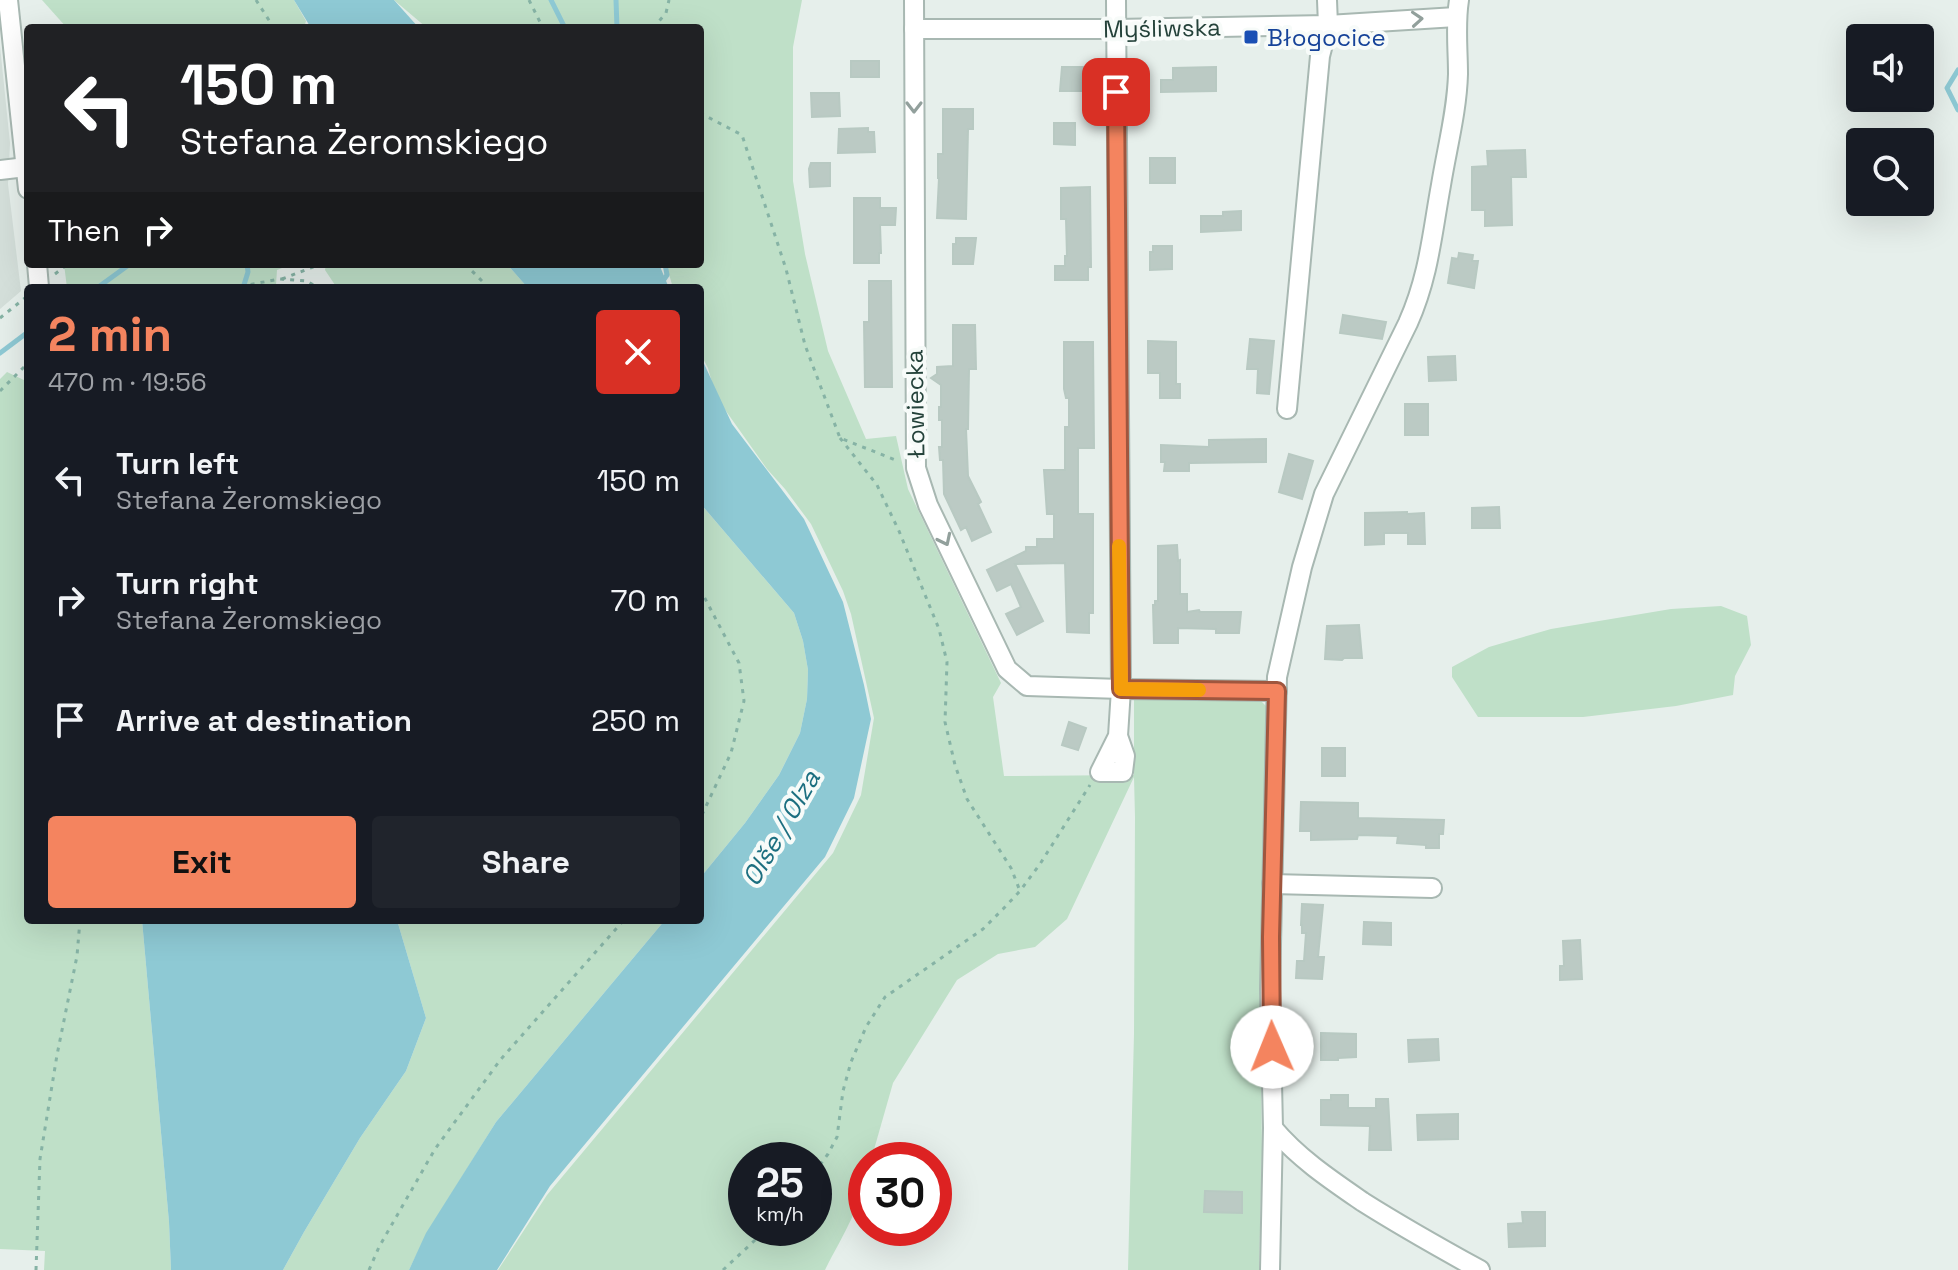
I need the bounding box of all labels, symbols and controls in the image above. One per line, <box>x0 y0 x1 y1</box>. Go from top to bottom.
street label: Myśliwska <box>1103 11 1221 45</box>
one-way arrow <box>1411 11 1424 28</box>
place label: Błogocice <box>1267 22 1386 53</box>
map controls <box>1846 24 1934 216</box>
button: sound <box>1846 24 1934 112</box>
marker: Błogocice <box>1242 28 1260 46</box>
text: 150 m <box>180 49 337 120</box>
icon: left <box>48 56 152 160</box>
pin <box>1082 58 1150 126</box>
icon: arrive <box>1094 70 1138 114</box>
one-way arrow <box>905 101 923 114</box>
text: Stefana Żeromskiego <box>180 119 548 165</box>
button: search <box>1846 128 1934 216</box>
icon: right <box>136 208 180 252</box>
text: Then <box>48 211 120 250</box>
text: 2 min <box>48 304 172 365</box>
button: close <box>596 310 680 394</box>
street label: Łowiecka <box>899 349 931 459</box>
text: 470 m · 19:56 <box>48 365 207 399</box>
text: Turn left <box>116 444 239 483</box>
icon: left <box>48 458 92 502</box>
text: 150 m <box>597 461 680 500</box>
text: Stefana Żeromskiego <box>116 483 382 517</box>
one-way arrow <box>935 532 951 547</box>
text: Turn right <box>116 564 259 603</box>
icon: right <box>48 578 92 622</box>
text: 70 m <box>611 581 680 620</box>
text: Stefana Żeromskiego <box>116 603 382 637</box>
icon: arrive <box>48 698 92 742</box>
text: Arrive at destination <box>116 701 412 740</box>
text: 250 m <box>591 701 680 740</box>
water label: Olše / Olza <box>734 763 828 892</box>
button: Exit <box>48 816 356 908</box>
button: Share <box>372 816 680 908</box>
position arrow <box>1230 1005 1314 1089</box>
speed limit sign: 30 <box>848 1142 952 1246</box>
text: 25 <box>756 1158 804 1209</box>
text: km/h <box>756 1201 804 1227</box>

